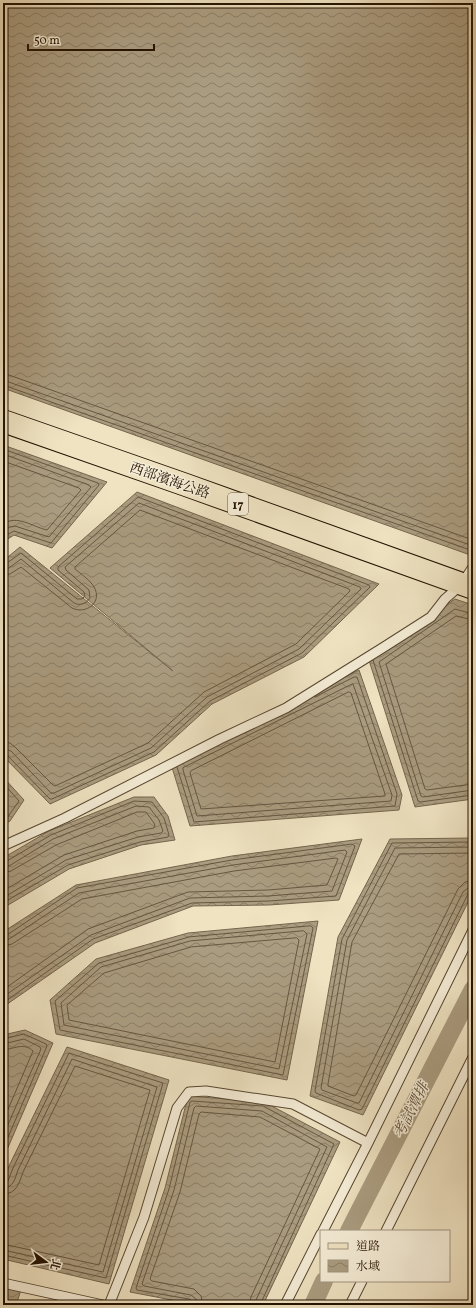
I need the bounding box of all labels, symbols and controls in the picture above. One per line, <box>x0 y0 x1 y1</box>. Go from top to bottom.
scale bar <box>28 26 154 52</box>
text: 50 m <box>34 33 60 49</box>
street label: 西部濱海公路 <box>127 459 212 504</box>
road number: 17 <box>228 493 248 515</box>
water label: 考試潭排 <box>389 1077 436 1142</box>
legend <box>320 1230 450 1282</box>
text: 道路 <box>356 1239 380 1255</box>
north arrow <box>26 1242 66 1282</box>
text: 北 <box>46 1257 63 1271</box>
text: 水域 <box>356 1259 380 1275</box>

